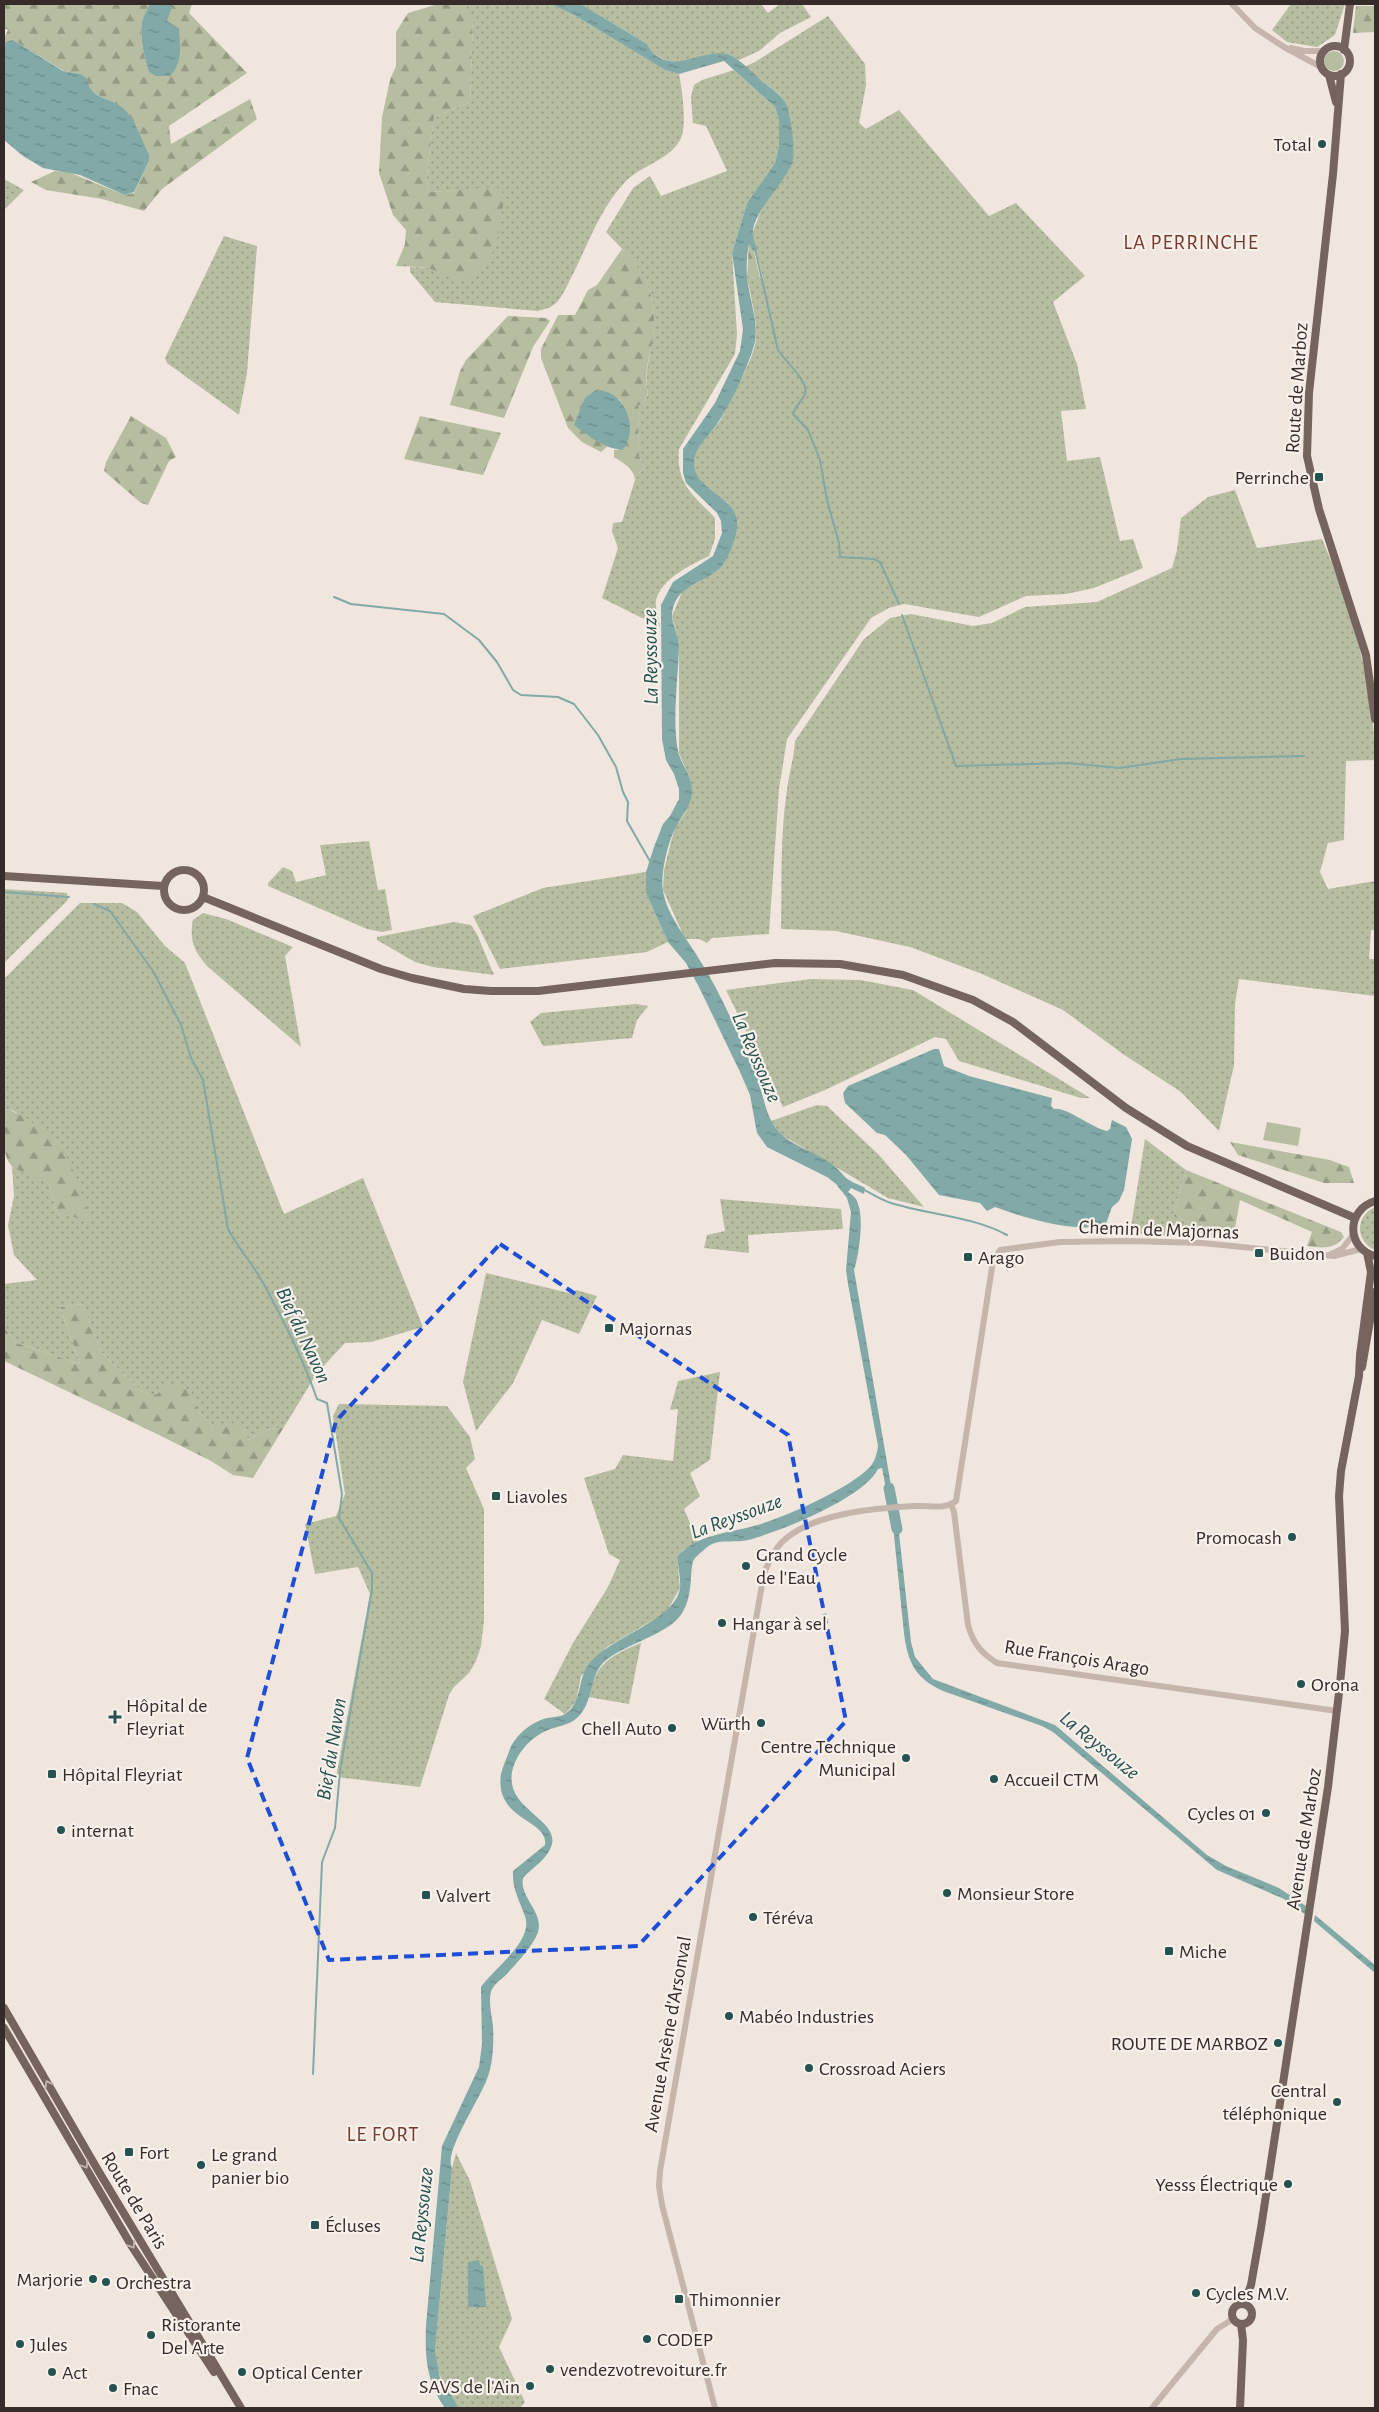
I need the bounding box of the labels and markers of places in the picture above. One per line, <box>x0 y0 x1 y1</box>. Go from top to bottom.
place label: Total <box>1273 135 1312 155</box>
marker: Total <box>1316 138 1328 150</box>
place label: Perrinche <box>1235 468 1309 488</box>
marker: Perrinche <box>1313 471 1325 483</box>
place label: Buidon <box>1269 1244 1325 1264</box>
marker: Buidon <box>1253 1247 1265 1259</box>
place label: Arago <box>978 1248 1024 1268</box>
marker: Arago <box>962 1251 974 1263</box>
place label: Majornas <box>619 1319 692 1339</box>
marker: Majornas <box>603 1322 615 1334</box>
place label: Liavoles <box>506 1487 568 1507</box>
marker: Liavoles <box>490 1490 502 1502</box>
place label: Promocash <box>1195 1528 1282 1548</box>
marker: Promocash <box>1286 1531 1298 1543</box>
place label: Grand Cycle de l'Eau <box>756 1545 847 1588</box>
marker: Grand Cycle de l'Eau <box>740 1560 752 1572</box>
place label: Hangar à sel <box>732 1614 827 1634</box>
marker: Hangar à sel <box>716 1617 728 1629</box>
place label: Orona <box>1311 1675 1359 1695</box>
marker: Orona <box>1295 1678 1307 1690</box>
place label: Hôpital de Fleyriat <box>126 1696 208 1739</box>
marker: Hôpital de Fleyriat <box>108 1710 122 1724</box>
place label: Würth <box>701 1714 751 1734</box>
marker: Würth <box>755 1717 767 1729</box>
place label: Chell Auto <box>582 1719 662 1739</box>
marker: Chell Auto <box>666 1722 678 1734</box>
place label: Centre Technique Municipal <box>761 1737 896 1780</box>
marker: Centre Technique Municipal <box>900 1752 912 1764</box>
place label: Hôpital Fleyriat <box>62 1765 183 1785</box>
marker: Hôpital Fleyriat <box>46 1768 58 1780</box>
place label: Accueil CTM <box>1004 1770 1099 1790</box>
marker: Accueil CTM <box>988 1773 1000 1785</box>
place label: Cycles 01 <box>1188 1804 1256 1824</box>
marker: Cycles 01 <box>1260 1807 1272 1819</box>
place label: internat <box>71 1821 134 1841</box>
marker: internat <box>55 1824 67 1836</box>
place label: Monsieur Store <box>957 1884 1074 1904</box>
place label: Valvert <box>436 1886 491 1906</box>
marker: Monsieur Store <box>941 1887 953 1899</box>
marker: Valvert <box>420 1889 432 1901</box>
place label: Téréva <box>763 1908 814 1928</box>
marker: Téréva <box>747 1911 759 1923</box>
place label: Miche <box>1179 1942 1227 1962</box>
marker: Miche <box>1163 1945 1175 1957</box>
place label: Mabéo Industries <box>739 2007 874 2027</box>
marker: Mabéo Industries <box>723 2010 735 2022</box>
place label: ROUTE DE MARBOZ <box>1111 2034 1268 2054</box>
marker: ROUTE DE MARBOZ <box>1272 2037 1284 2049</box>
place label: Crossroad Aciers <box>819 2059 946 2079</box>
marker: Crossroad Aciers <box>803 2062 815 2074</box>
place label: Central téléphonique <box>1223 2081 1327 2124</box>
marker: Central téléphonique <box>1331 2096 1343 2108</box>
place label: Fort <box>139 2143 170 2163</box>
place label: Le grand panier bio <box>211 2145 289 2188</box>
marker: Fort <box>123 2146 135 2158</box>
marker: Le grand panier bio <box>195 2159 207 2171</box>
place label: Yesss Électrique <box>1155 2174 1278 2195</box>
marker: Yesss Électrique <box>1282 2178 1294 2190</box>
place label: Écluses <box>325 2215 381 2236</box>
marker: Écluses <box>309 2219 321 2231</box>
place label: Marjorie <box>16 2270 83 2290</box>
marker: Marjorie <box>87 2273 99 2285</box>
place label: Orchestra <box>116 2273 192 2293</box>
marker: Orchestra <box>100 2276 112 2288</box>
place label: Cycles M.V. <box>1206 2284 1290 2304</box>
marker: Cycles M.V. <box>1190 2287 1202 2299</box>
place label: Thimonnier <box>689 2290 781 2310</box>
marker: Thimonnier <box>673 2293 685 2305</box>
place label: Ristorante Del Arte <box>161 2315 241 2358</box>
marker: Ristorante Del Arte <box>145 2329 157 2341</box>
place label: CODEP <box>657 2330 713 2350</box>
marker: CODEP <box>641 2333 653 2345</box>
place label: Jules <box>30 2335 68 2355</box>
marker: Jules <box>14 2338 26 2350</box>
place label: vendezvotrevoiture.fr <box>560 2360 727 2380</box>
place label: Act <box>62 2363 88 2383</box>
place label: Optical Center <box>252 2363 363 2383</box>
marker: vendezvotrevoiture.fr <box>544 2363 556 2375</box>
marker: Act <box>46 2366 58 2378</box>
marker: Optical Center <box>236 2366 248 2378</box>
place label: SAVS de l'Ain <box>419 2377 520 2397</box>
place label: Fnac <box>123 2379 158 2399</box>
marker: SAVS de l'Ain <box>524 2380 536 2392</box>
marker: Fnac <box>107 2382 119 2394</box>

